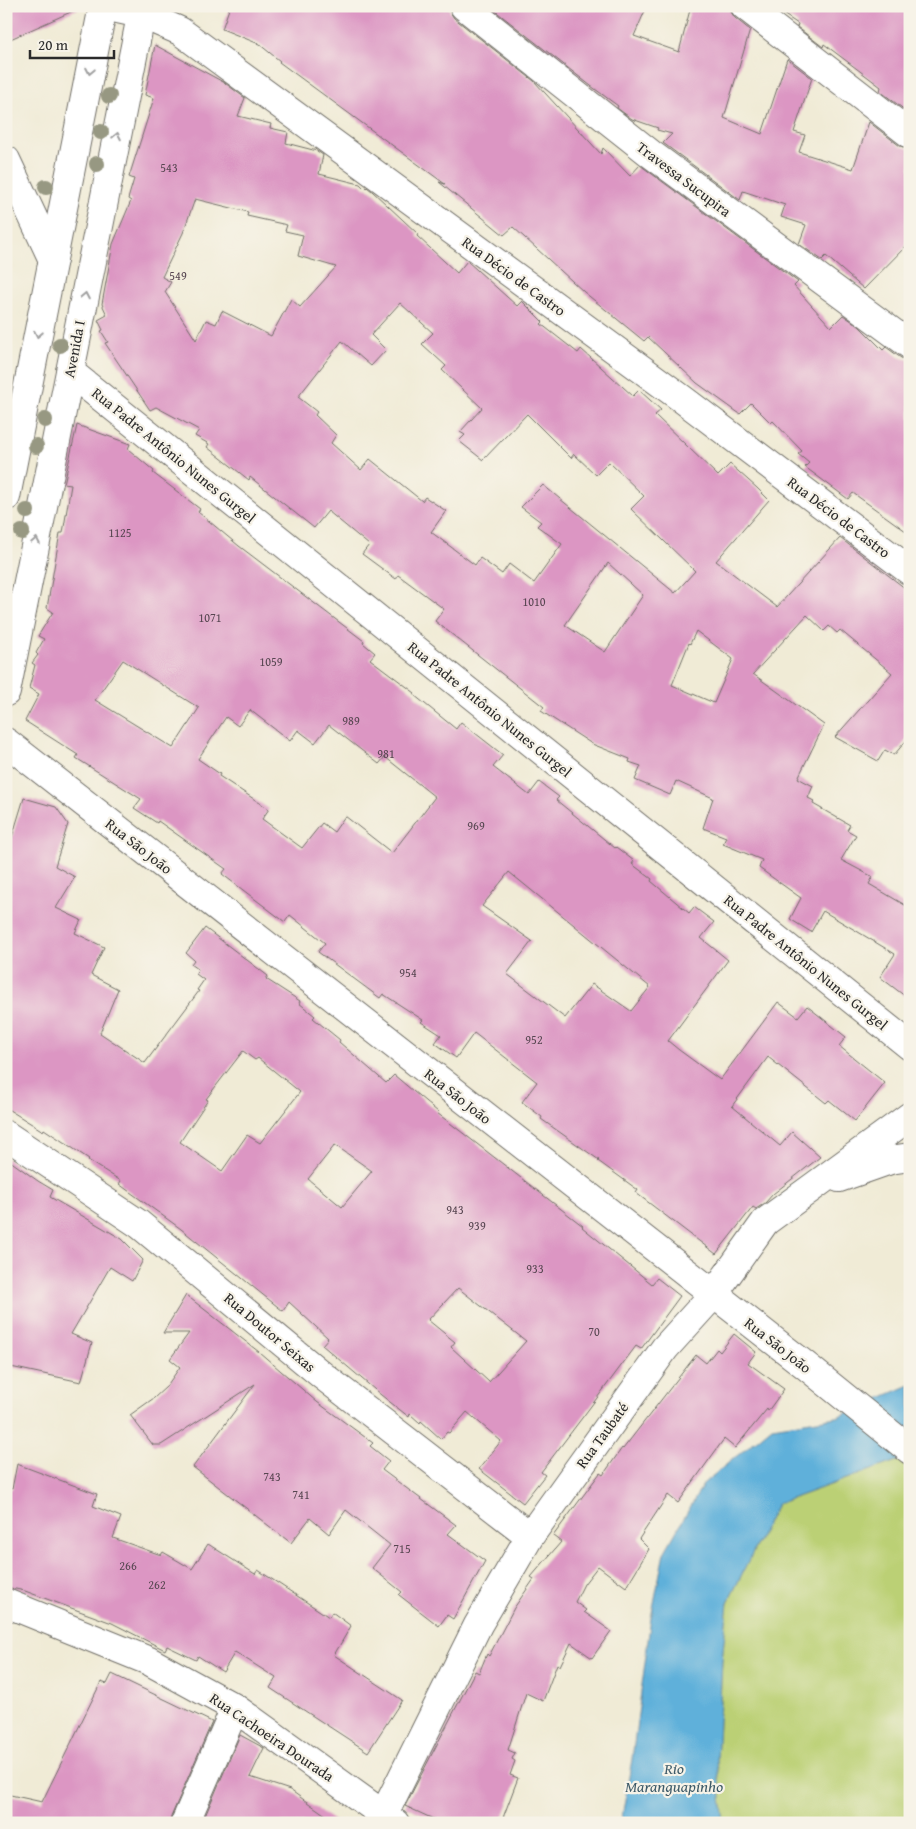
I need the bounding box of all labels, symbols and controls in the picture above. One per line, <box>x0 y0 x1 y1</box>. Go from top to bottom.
scale bar <box>30 28 114 60</box>
text: 20 m <box>38 34 69 55</box>
one-way arrow <box>85 67 96 76</box>
one-way arrow <box>111 132 122 141</box>
street label: Travessa Sucupira <box>632 136 736 222</box>
house number: 543 <box>160 159 178 176</box>
street label: Rua Décio de Castro <box>458 231 570 321</box>
house number: 549 <box>169 267 187 284</box>
one-way arrow <box>79 291 90 300</box>
street label: Avenida I <box>58 318 90 380</box>
one-way arrow <box>34 329 44 338</box>
street label: Rua Padre Antônio Nunes Gurgel <box>88 382 260 528</box>
street label: Rua Décio de Castro <box>783 471 895 563</box>
house number: 1125 <box>108 524 132 541</box>
one-way arrow <box>30 536 41 545</box>
house number: 1010 <box>522 593 546 610</box>
house number: 1071 <box>198 609 222 626</box>
street label: Rua Padre Antônio Nunes Gurgel <box>404 636 576 782</box>
house number: 1059 <box>259 653 283 670</box>
house number: 989 <box>342 712 360 729</box>
house number: 981 <box>377 745 395 762</box>
street label: Rua São João <box>101 813 177 879</box>
house number: 969 <box>467 817 485 834</box>
street label: Rua Padre Antônio Nunes Gurgel <box>720 889 892 1035</box>
house number: 954 <box>399 964 417 981</box>
house number: 952 <box>525 1031 543 1048</box>
street label: Rua São João <box>420 1063 496 1129</box>
house number: 943 <box>446 1201 464 1218</box>
house number: 939 <box>468 1217 486 1234</box>
house number: 933 <box>526 1260 544 1277</box>
street label: Rua Doutor Seixas <box>220 1287 320 1377</box>
street label: Rua São João <box>740 1312 816 1378</box>
house number: 70 <box>588 1323 600 1340</box>
street label: Rua Taubaté <box>571 1398 633 1472</box>
house number: 743 <box>263 1468 281 1485</box>
house number: 741 <box>292 1486 310 1503</box>
house number: 715 <box>393 1540 411 1557</box>
house number: 266 <box>119 1557 137 1574</box>
house number: 262 <box>148 1576 166 1593</box>
street label: Rua Cachoeira Dourada <box>206 1688 338 1786</box>
water label: Rio Maranguapinho <box>625 1756 723 1798</box>

